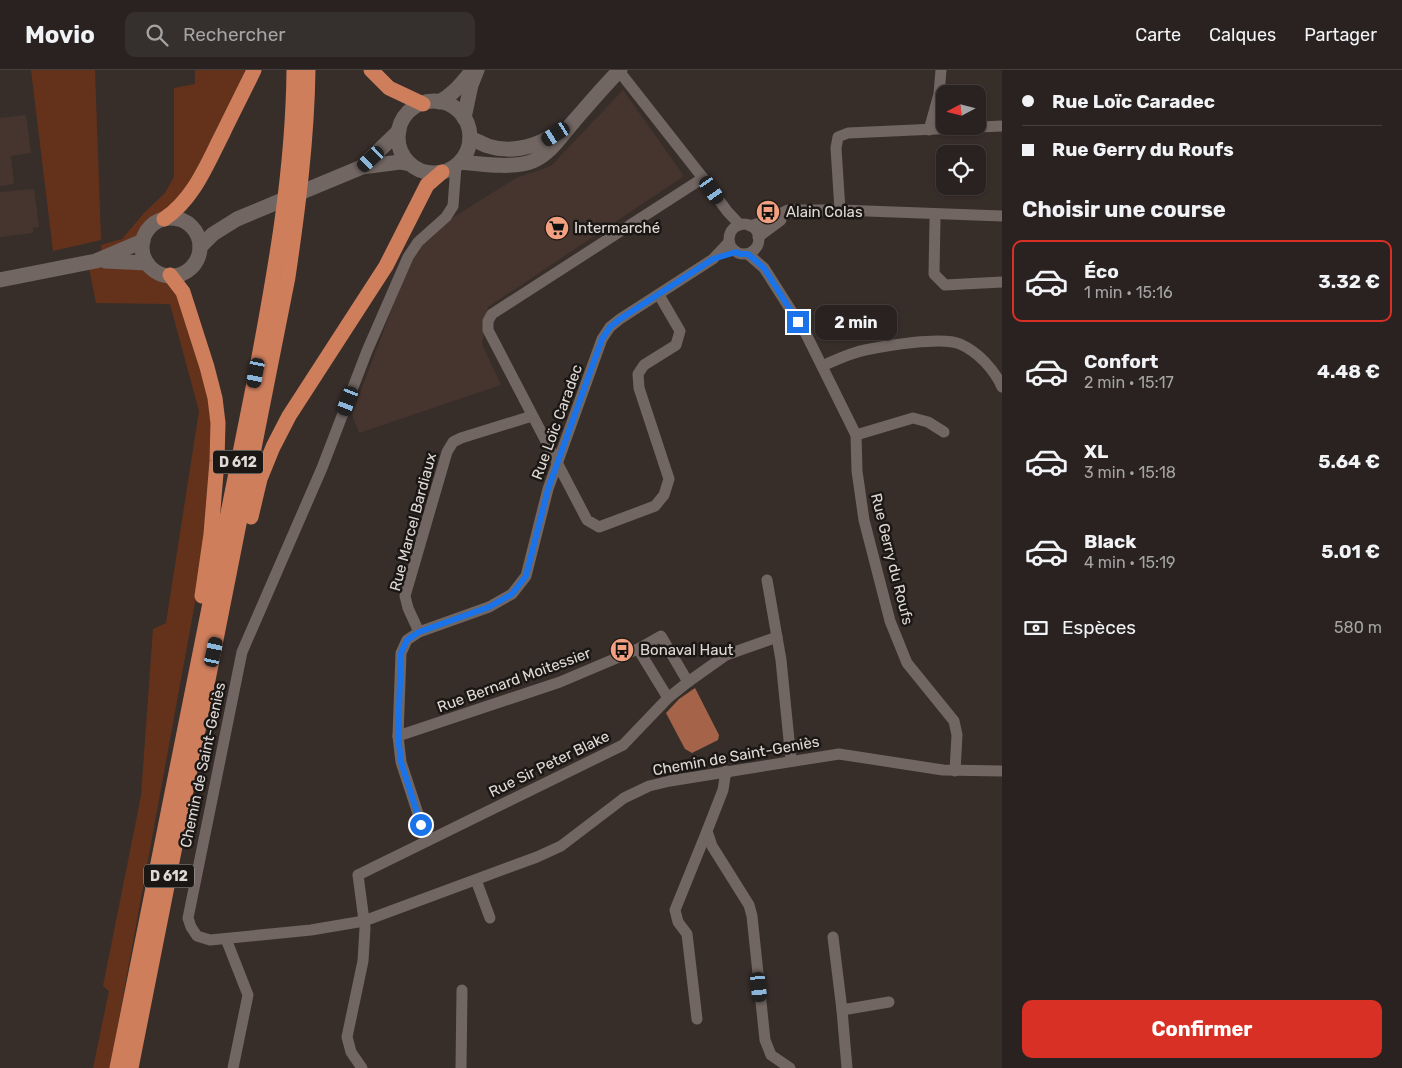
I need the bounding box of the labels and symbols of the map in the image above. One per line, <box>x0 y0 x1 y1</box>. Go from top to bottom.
north arrow <box>936 85 986 135</box>
car <box>539 120 572 148</box>
car <box>354 143 387 175</box>
car <box>697 173 726 207</box>
bus stop icon: Alain Colas <box>755 199 781 225</box>
place label: Alain Colas <box>786 203 863 221</box>
supermarket icon: Intermarché <box>544 215 570 241</box>
place label: Intermarché <box>574 219 660 237</box>
callout: 2 min <box>816 304 898 340</box>
route end <box>787 311 809 333</box>
car <box>245 357 266 389</box>
street label: Rue Loïc Caradec <box>528 362 586 482</box>
car <box>335 384 360 418</box>
road number: D 612 <box>213 451 263 474</box>
street label: Rue Marcel Bardiaux <box>386 451 440 593</box>
street label: Rue Gerry du Roufs <box>867 491 917 627</box>
car <box>203 636 224 668</box>
bus stop icon: Bonaval Haut <box>609 637 635 663</box>
place label: Bonaval Haut <box>640 641 733 659</box>
street label: Rue Bernard Moitessier <box>435 644 593 716</box>
street label: Chemin de Saint-Geniès <box>177 680 229 849</box>
street label: Rue Sir Peter Blake <box>486 727 612 801</box>
street label: Chemin de Saint-Geniès <box>651 732 821 780</box>
route start <box>410 814 432 836</box>
road number: D 612 <box>144 864 194 888</box>
car <box>749 971 768 1003</box>

